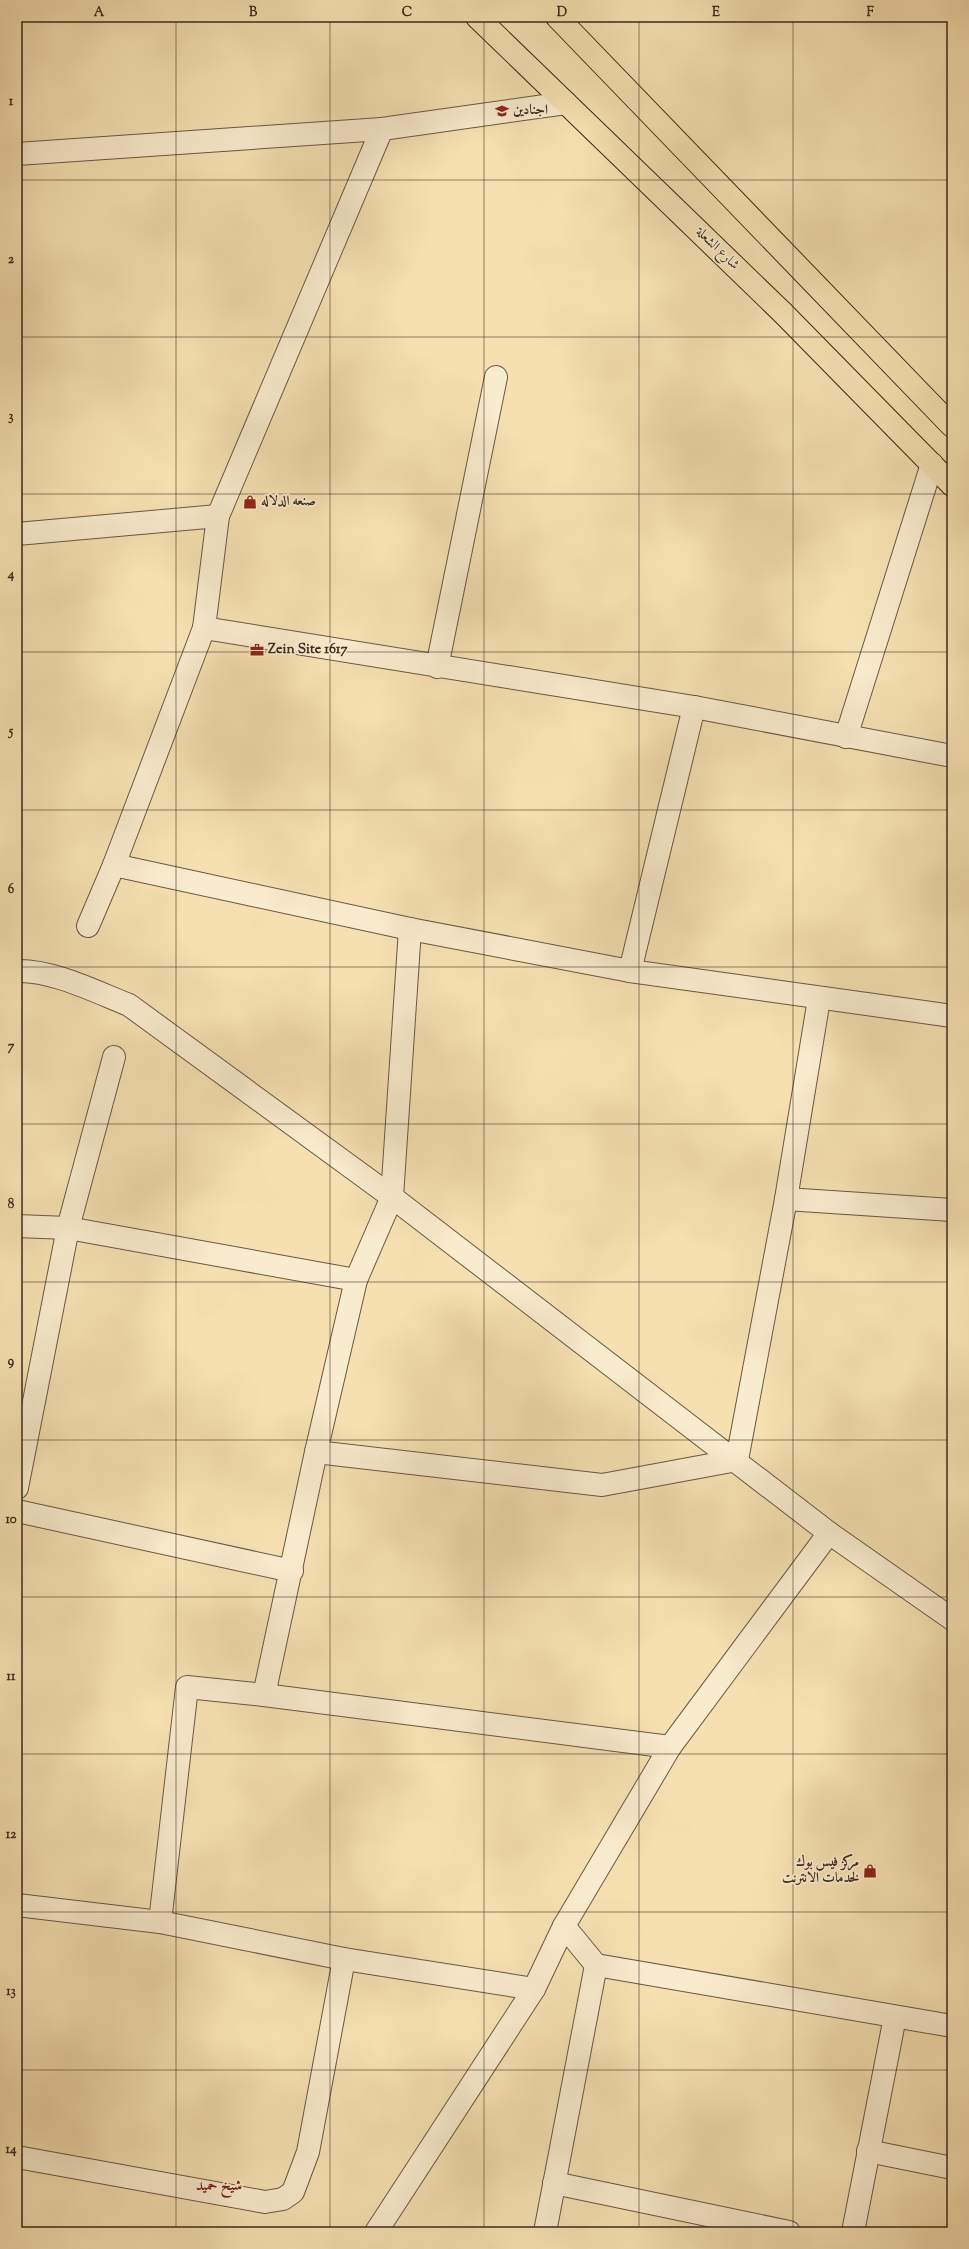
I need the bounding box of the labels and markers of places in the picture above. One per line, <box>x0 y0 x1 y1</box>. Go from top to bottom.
place label: اجنادين <box>513 101 548 121</box>
school or university icon: اجنادين <box>494 103 510 119</box>
place label: صنعه الدلاله <box>261 492 316 512</box>
shop icon: صنعه الدلاله <box>242 494 258 510</box>
place label: Zein Site 1617 <box>268 640 349 660</box>
office icon: Zein Site 1617 <box>249 642 265 658</box>
place label: مركز فيس بوك لخدمات الانترنت <box>782 1853 859 1889</box>
shop icon: مركز فيس بوك لخدمات الانترنت <box>862 1863 878 1879</box>

